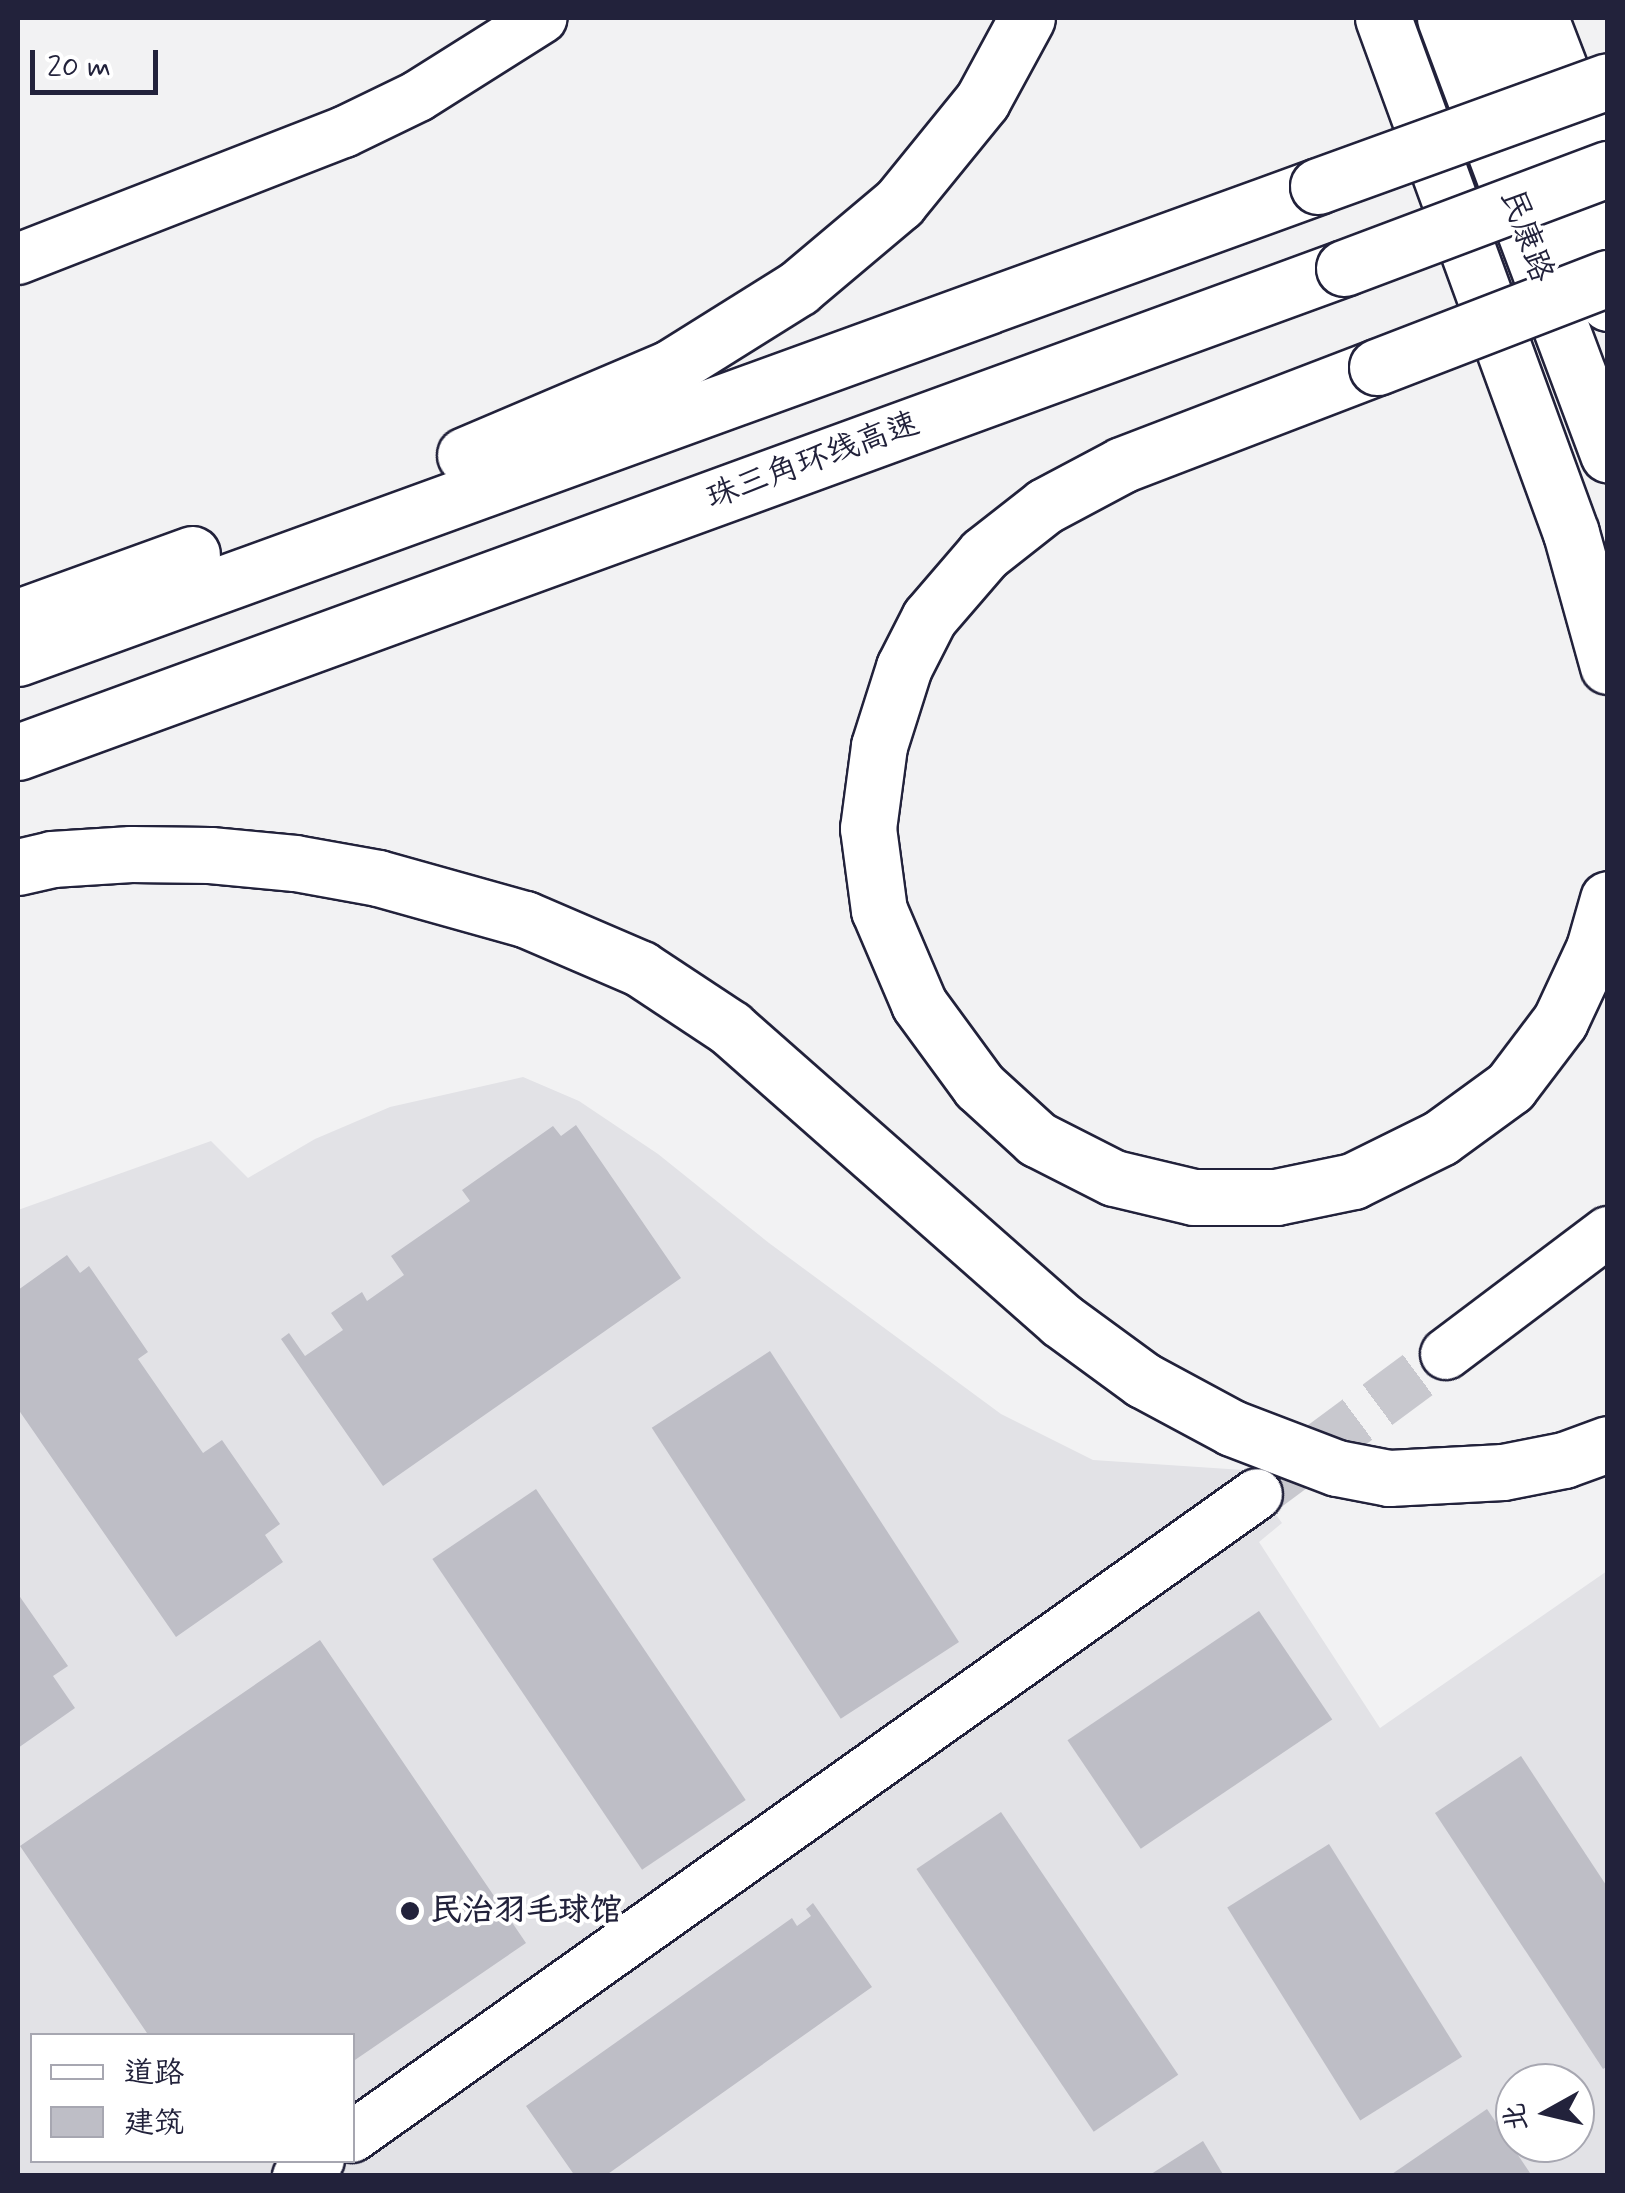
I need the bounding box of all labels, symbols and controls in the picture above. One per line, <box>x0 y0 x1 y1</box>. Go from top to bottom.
scale bar <box>35 30 162 92</box>
text: 20 m <box>47 48 111 87</box>
street label: 民康路 <box>1492 184 1560 288</box>
street label: 珠三角环线高速 <box>701 405 925 517</box>
place label: 民治羽毛球馆 <box>430 1892 622 1930</box>
marker: 民治羽毛球馆 <box>399 1900 421 1922</box>
legend <box>30 2033 355 2163</box>
text: 道路 <box>124 2054 184 2093</box>
north arrow <box>1495 2063 1595 2163</box>
text: 北 <box>1497 2101 1537 2133</box>
text: 建筑 <box>124 2104 184 2143</box>

